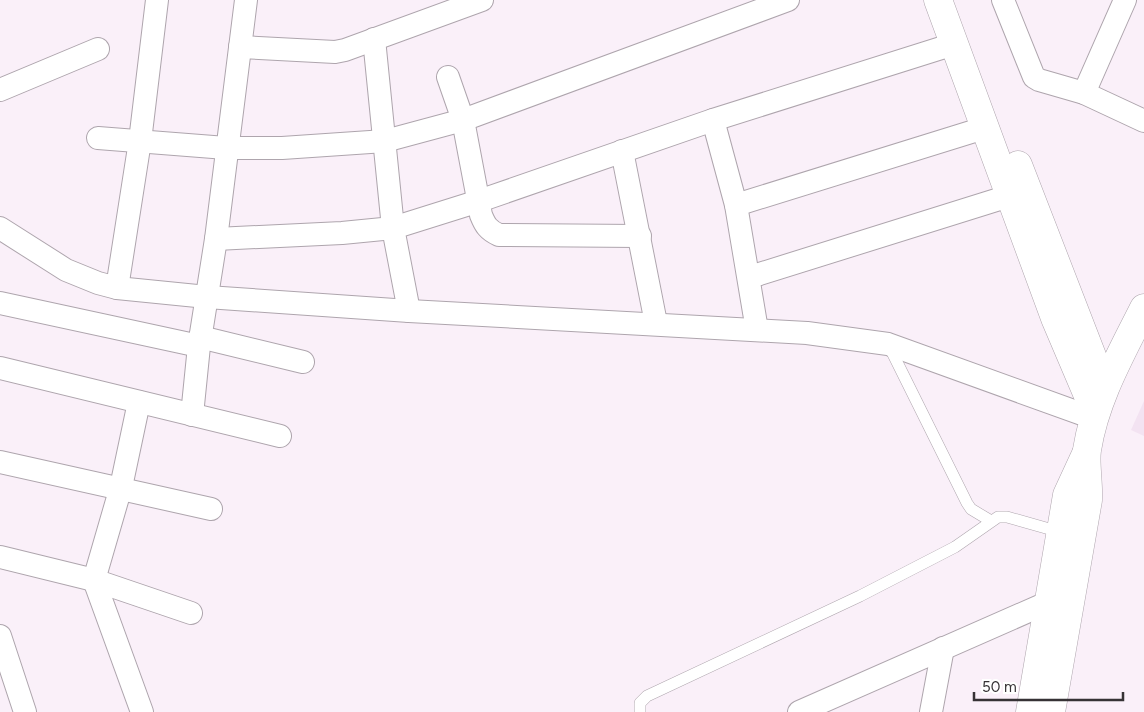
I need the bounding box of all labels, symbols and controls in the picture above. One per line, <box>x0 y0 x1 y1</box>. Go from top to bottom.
scale bar <box>974 670 1123 702</box>
text: 50 m <box>982 678 1017 696</box>

